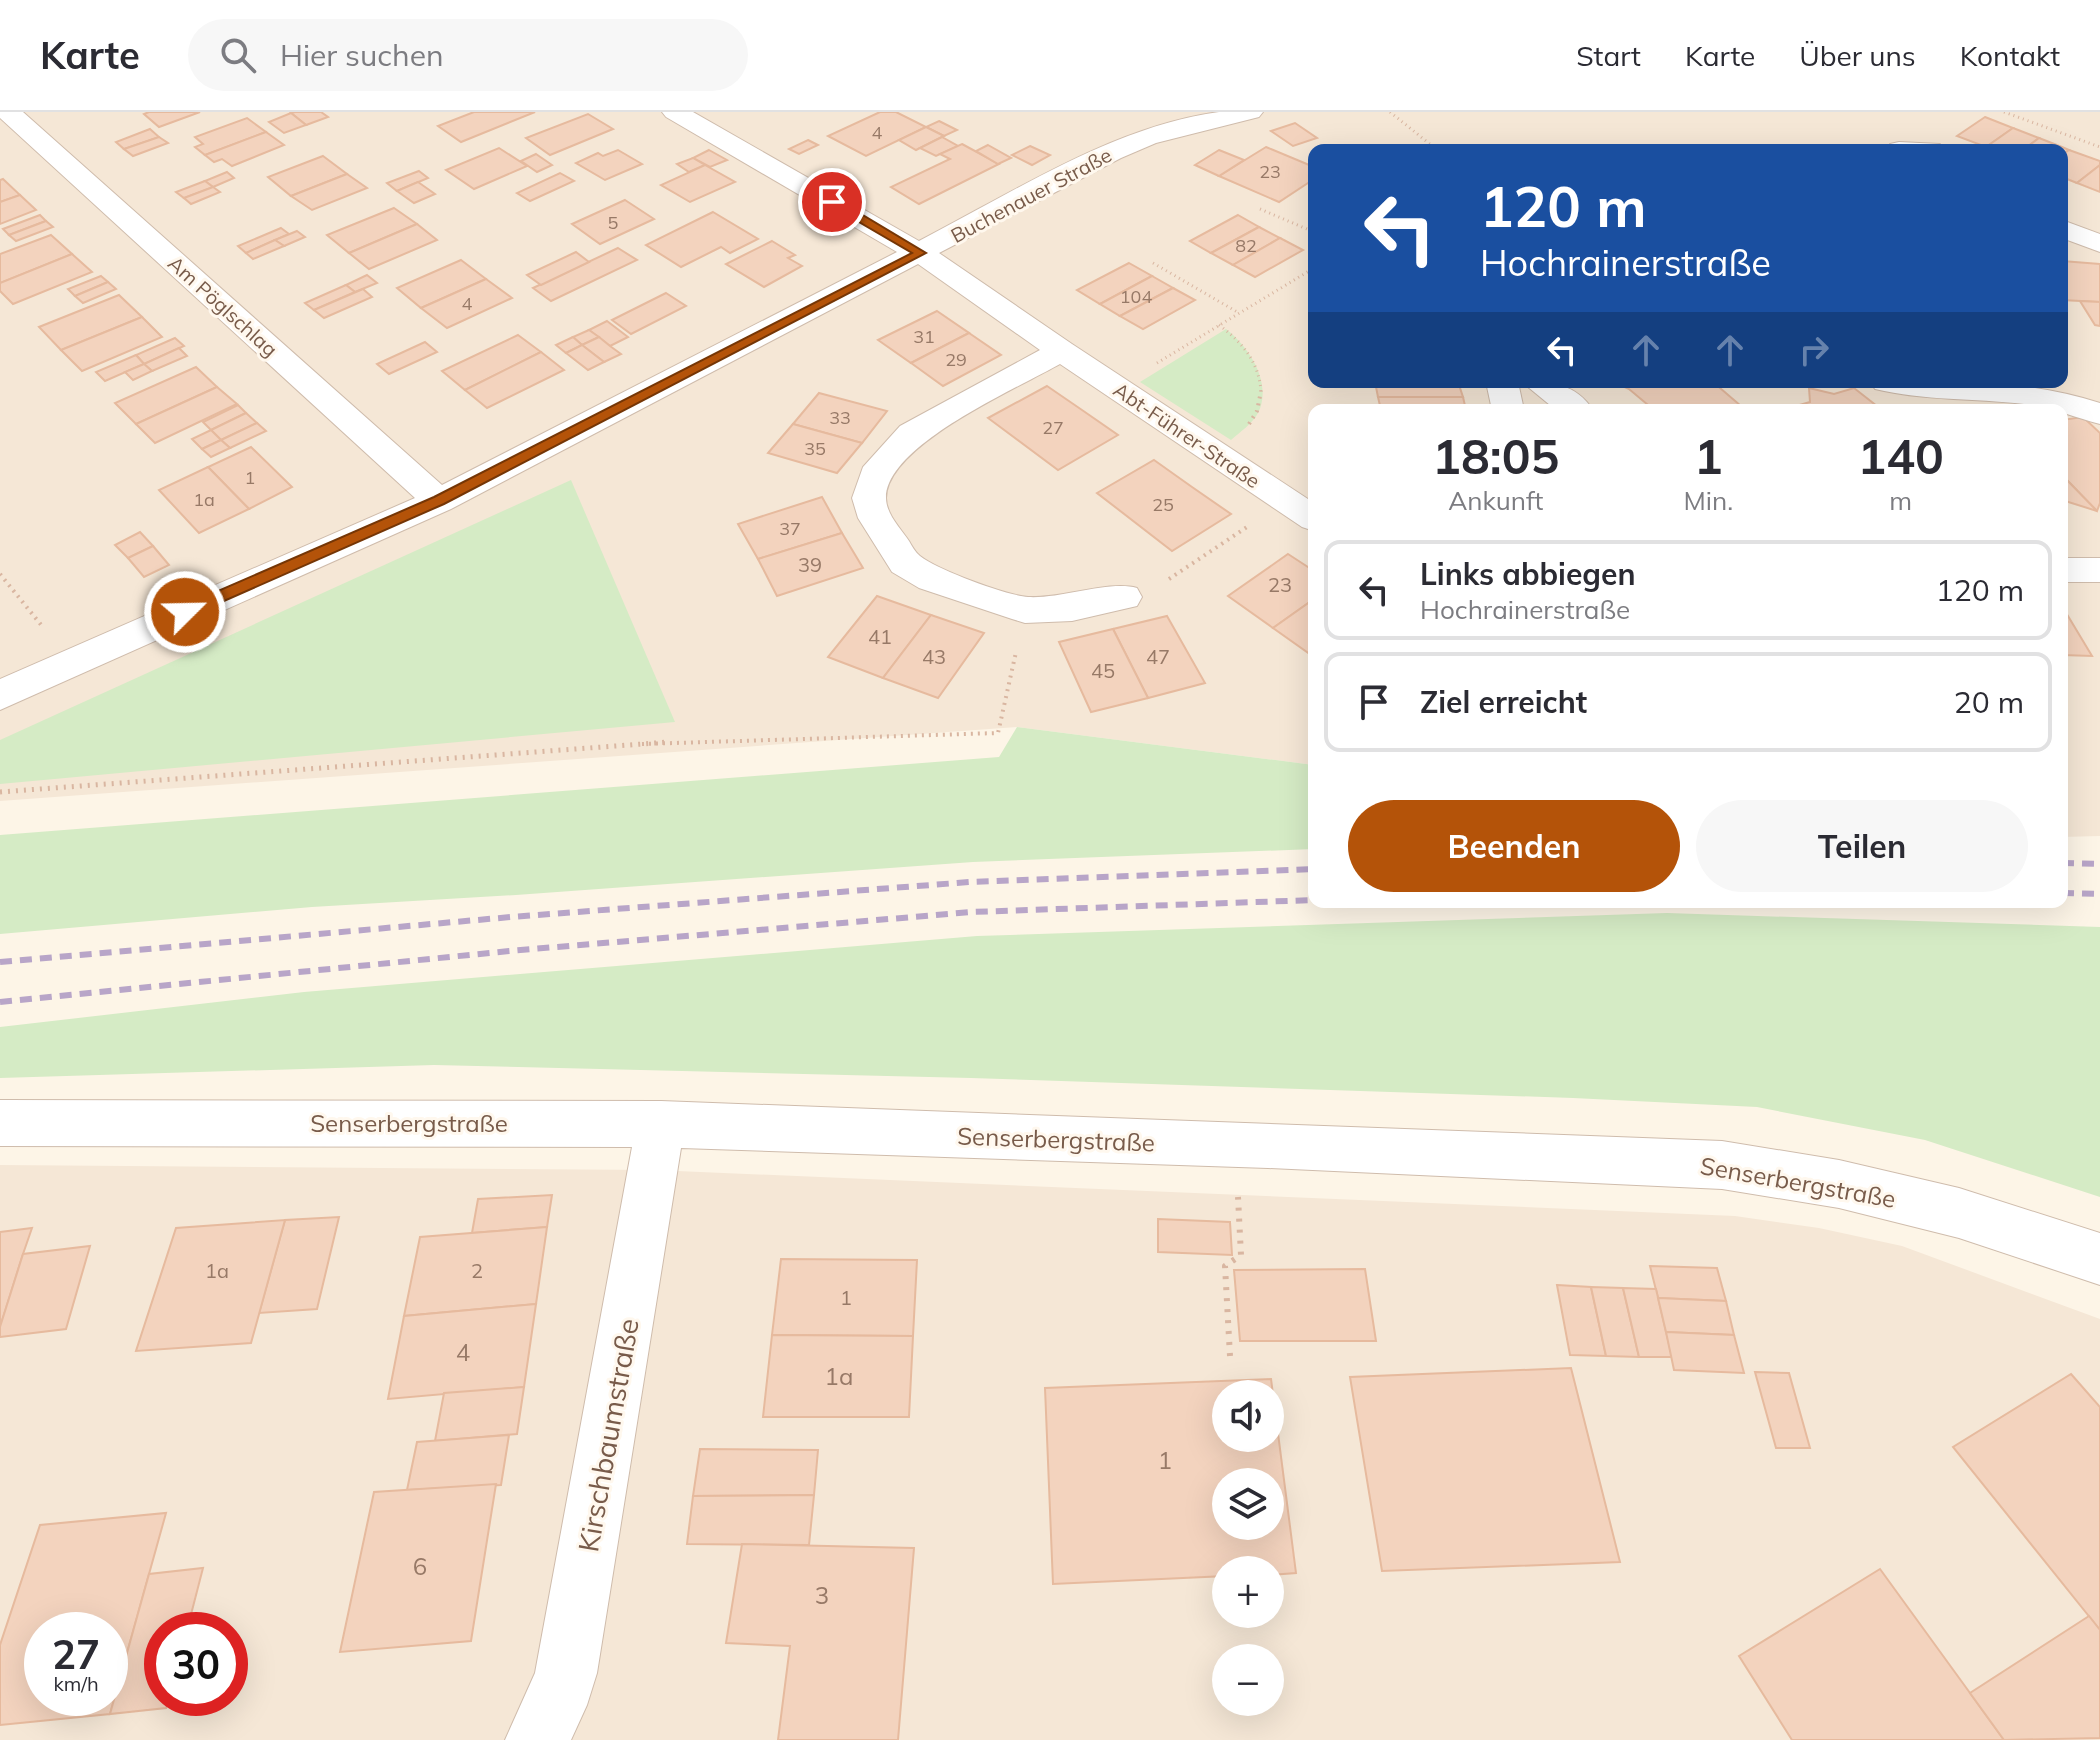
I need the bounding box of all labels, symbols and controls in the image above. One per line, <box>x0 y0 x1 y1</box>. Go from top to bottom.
search box <box>188 19 748 91</box>
text: Karte <box>40 31 140 79</box>
icon: search <box>216 33 260 77</box>
text: Hier suchen <box>280 36 444 74</box>
text: Start <box>1576 38 1641 73</box>
text: Karte <box>1685 38 1755 73</box>
text: Über uns <box>1799 38 1916 73</box>
text: Kontakt <box>1960 38 2060 73</box>
house number: 4 <box>872 121 883 144</box>
street label: Buchenauer Straße <box>946 142 1116 248</box>
house number: 23 <box>1259 160 1281 183</box>
pin <box>798 168 866 236</box>
text: 120 m <box>1480 171 1647 241</box>
icon: left <box>1348 176 1452 280</box>
icon: arrive <box>810 180 854 224</box>
house number: 5 <box>608 211 619 234</box>
house number: 82 <box>1235 234 1257 257</box>
text: Hochrainerstraße <box>1480 240 1771 285</box>
street label: Am Pöglschlag <box>163 250 283 362</box>
house number: 104 <box>1120 285 1152 308</box>
house number: 4 <box>462 292 473 315</box>
house number: 31 <box>913 325 935 348</box>
icon: left <box>1540 328 1584 372</box>
icon: ahead <box>1624 328 1668 372</box>
icon: ahead <box>1708 328 1752 372</box>
icon: right <box>1792 328 1836 372</box>
house number: 29 <box>945 348 967 371</box>
street label: Abt-Führer-Straße <box>1109 377 1265 493</box>
house number: 33 <box>829 406 851 429</box>
house number: 27 <box>1042 416 1064 439</box>
text: 18:05 <box>1432 426 1559 486</box>
text: 1 <box>1694 426 1723 486</box>
text: 140 <box>1857 426 1944 486</box>
house number: 35 <box>804 437 826 460</box>
house number: 1 <box>245 466 255 489</box>
text: Ankunft <box>1448 484 1543 517</box>
text: Min. <box>1684 484 1733 517</box>
text: m <box>1889 484 1912 517</box>
house number: 1a <box>193 488 215 511</box>
house number: 25 <box>1152 493 1174 516</box>
house number: 37 <box>779 517 801 540</box>
house number: 39 <box>798 552 822 577</box>
text: Links abbiegen <box>1420 555 1636 593</box>
icon: left <box>1352 568 1396 612</box>
position arrow <box>143 570 227 654</box>
text: 120 m <box>1936 571 2024 609</box>
house number: 23 <box>1268 572 1292 597</box>
text: Hochrainerstraße <box>1420 593 1630 626</box>
house number: 41 <box>868 624 892 649</box>
house number: 43 <box>922 644 946 669</box>
house number: 47 <box>1146 644 1170 669</box>
house number: 45 <box>1091 658 1115 683</box>
icon: arrive <box>1352 680 1396 724</box>
text: Ziel erreicht <box>1420 683 1587 721</box>
text: 20 m <box>1954 683 2024 721</box>
button: Beenden <box>1348 800 1680 892</box>
button: Teilen <box>1696 800 2028 892</box>
street label: Senserbergstraße <box>310 1108 508 1138</box>
street label: Senserbergstraße <box>957 1121 1155 1157</box>
street label: Senserbergstraße <box>1698 1150 1898 1214</box>
house number: 1a <box>205 1258 229 1283</box>
house number: 2 <box>471 1258 483 1283</box>
house number: 1 <box>840 1285 852 1310</box>
street label: Kirschbaumstraße <box>570 1316 646 1554</box>
house number: 4 <box>456 1337 470 1367</box>
house number: 1a <box>825 1361 853 1391</box>
map controls <box>1212 1380 1284 1716</box>
button: sound <box>1212 1380 1284 1452</box>
house number: 1 <box>1158 1445 1172 1475</box>
button: layers <box>1212 1468 1284 1540</box>
house number: 6 <box>413 1551 427 1581</box>
button: + <box>1212 1556 1284 1628</box>
house number: 3 <box>815 1580 829 1610</box>
speed limit sign: 30 <box>144 1612 248 1716</box>
text: 27 <box>52 1629 100 1679</box>
button: − <box>1212 1644 1284 1716</box>
text: km/h <box>53 1671 99 1696</box>

